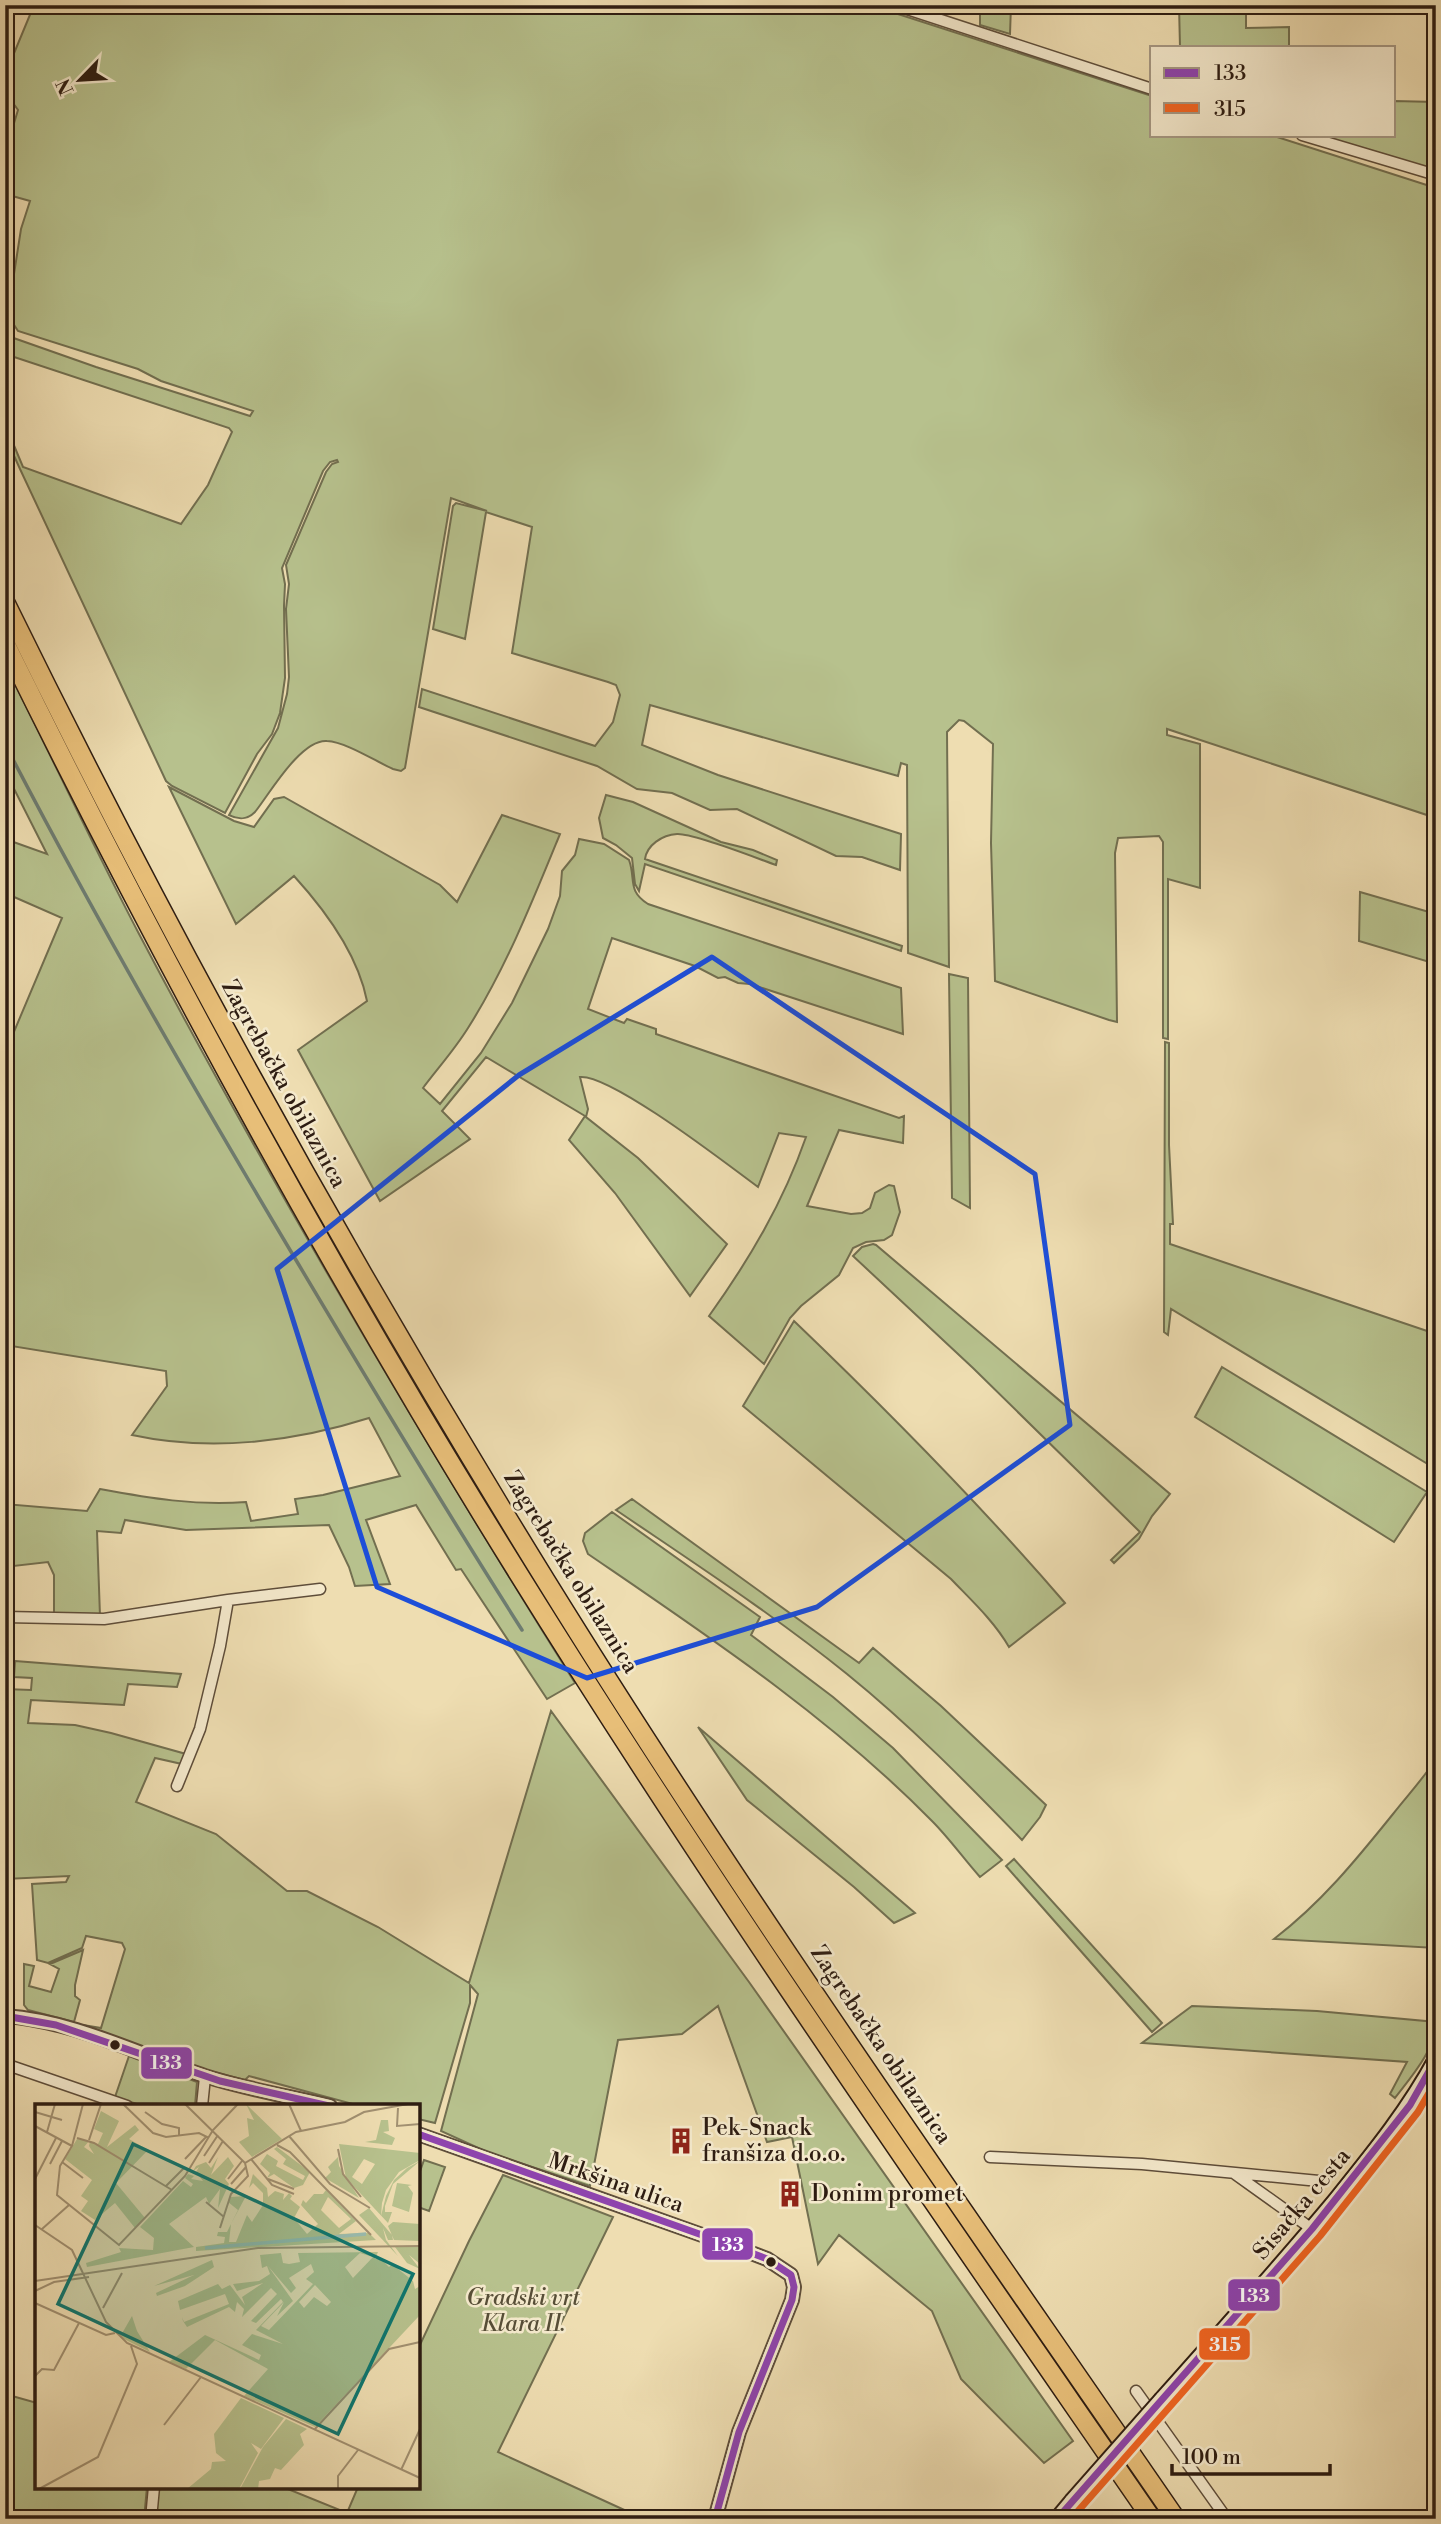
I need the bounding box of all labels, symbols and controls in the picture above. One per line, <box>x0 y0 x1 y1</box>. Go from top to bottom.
north arrow <box>46 46 116 116</box>
legend <box>1150 46 1396 136</box>
text: 133 <box>1214 61 1246 87</box>
text: N <box>51 75 80 99</box>
text: 315 <box>1214 97 1246 123</box>
street label: Zagrebačka obilaznica <box>215 975 353 1193</box>
street label: Zagrebačka obilaznica <box>497 1466 645 1679</box>
street label: Zagrebačka obilaznica <box>804 1940 958 2150</box>
unlabelled marker <box>108 2038 122 2052</box>
line badge: 133 <box>140 2046 193 2080</box>
text: 133 <box>150 2051 182 2075</box>
inset map <box>35 2104 420 2489</box>
place label: Pek-Snack franšiza d.o.o. <box>702 2114 845 2168</box>
building icon: Pek-Snack franšiza d.o.o. <box>666 2126 696 2156</box>
street label: Sisačka cesta <box>1247 2142 1357 2265</box>
street label: Mrkšina ulica <box>545 2147 688 2219</box>
building icon: Donim promet <box>775 2179 805 2209</box>
place label: Donim promet <box>811 2180 964 2208</box>
line badge: 133 <box>701 2227 754 2261</box>
text: 133 <box>712 2233 744 2257</box>
unlabelled marker <box>764 2255 778 2269</box>
line badge: 133 <box>1227 2278 1281 2312</box>
park label: Gradski vrt Klara II. <box>466 2284 580 2338</box>
text: 133 <box>1238 2284 1270 2308</box>
line badge: 315 <box>1198 2327 1251 2361</box>
text: 315 <box>1209 2333 1241 2357</box>
scale bar <box>1172 2433 1329 2477</box>
text: 100 m <box>1182 2445 1241 2471</box>

